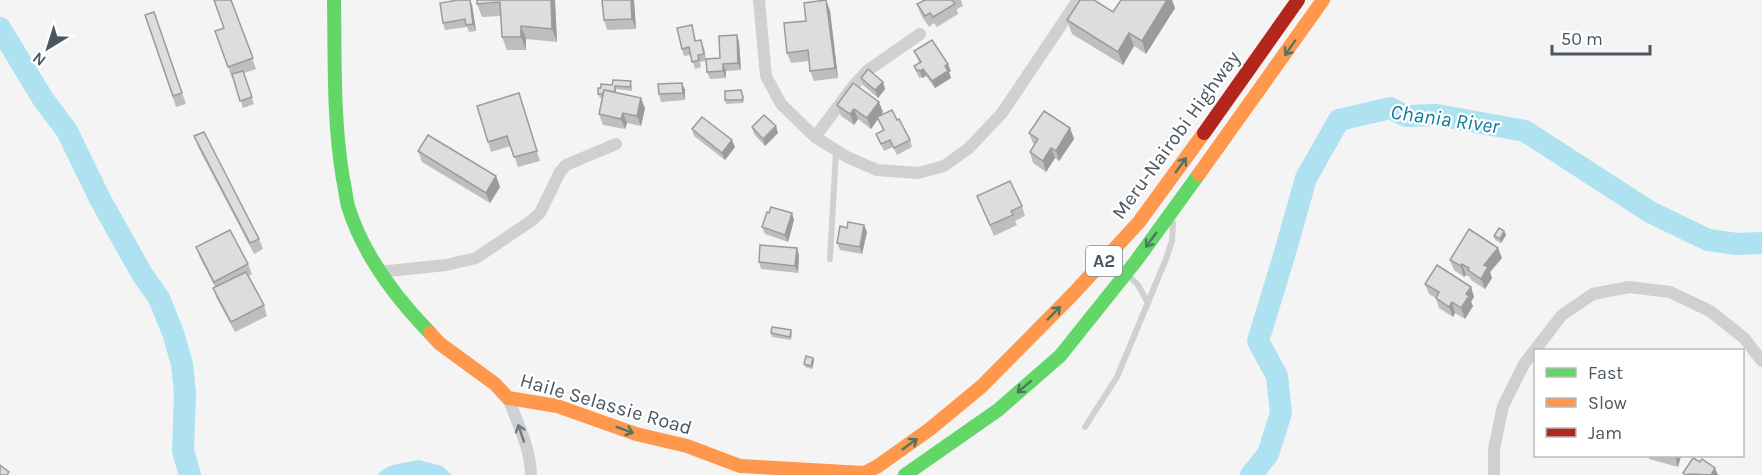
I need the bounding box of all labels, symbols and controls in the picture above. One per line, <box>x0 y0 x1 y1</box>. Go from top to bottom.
north arrow <box>18 18 78 78</box>
scale bar <box>1552 18 1650 56</box>
text: 50 m <box>1561 28 1603 50</box>
one-way arrow <box>1284 39 1296 55</box>
street label: Meru-Nairobi Highway <box>1107 46 1245 224</box>
text: N <box>29 48 49 70</box>
water label: Chania River <box>1389 100 1502 139</box>
one-way arrow <box>1174 157 1187 173</box>
one-way arrow <box>1145 232 1158 248</box>
road number: A2 <box>1086 246 1122 276</box>
one-way arrow <box>1047 305 1062 320</box>
legend <box>1534 349 1744 457</box>
text: Fast <box>1588 362 1623 384</box>
street label: Haile Selassie Road <box>517 368 695 440</box>
one-way arrow <box>1017 380 1032 394</box>
text: Slow <box>1588 392 1627 414</box>
text: Jam <box>1588 422 1622 444</box>
one-way arrow <box>514 424 525 443</box>
one-way arrow <box>615 426 634 437</box>
one-way arrow <box>901 437 917 450</box>

